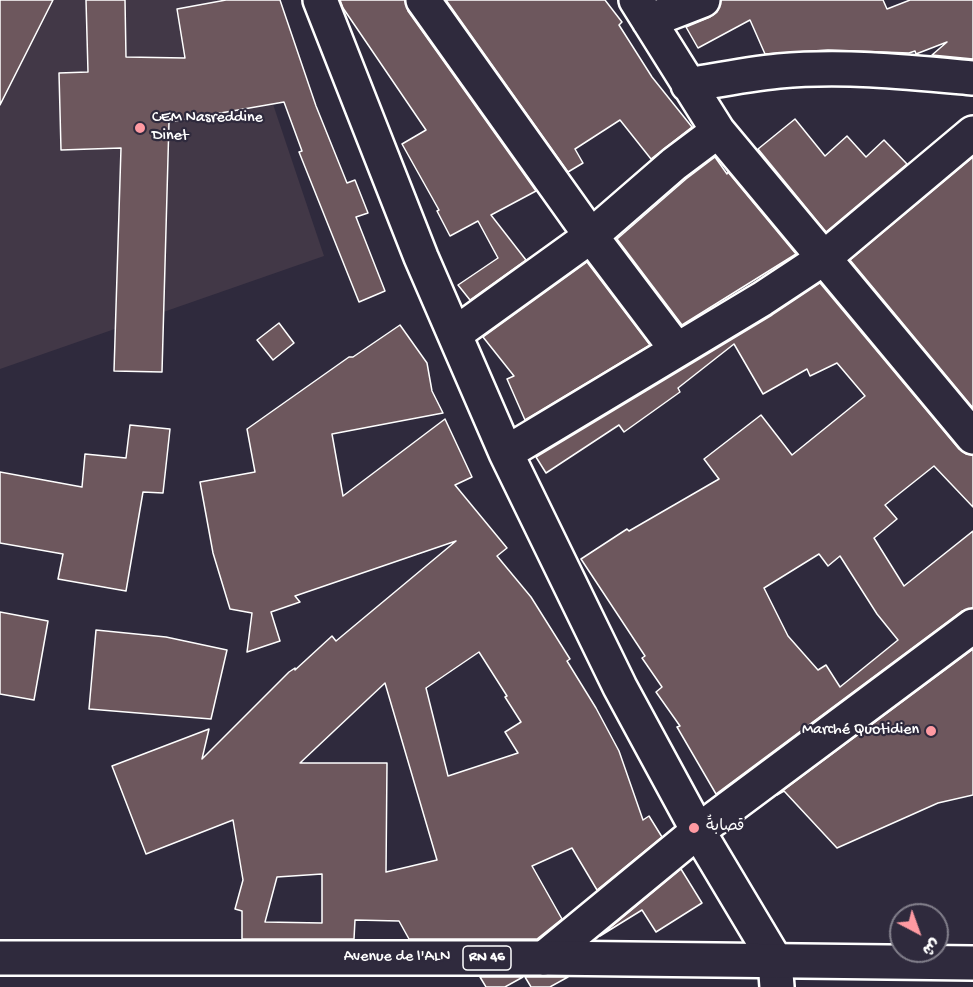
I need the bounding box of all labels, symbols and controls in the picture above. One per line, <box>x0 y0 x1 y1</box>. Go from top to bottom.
place label: CEM Nasreddine Dinet <box>152 109 263 147</box>
marker: CEM Nasreddine Dinet <box>133 121 147 135</box>
place label: Marché Quotidien <box>802 721 919 741</box>
marker: Marché Quotidien <box>924 724 938 738</box>
place label: قصابةُ <box>706 818 744 838</box>
marker: قصابةُ <box>687 821 701 835</box>
north arrow <box>889 903 949 963</box>
text: ش <box>917 933 943 958</box>
road number: RN 46 <box>463 946 511 970</box>
street label: Avenue de l'ALN <box>344 948 450 968</box>

